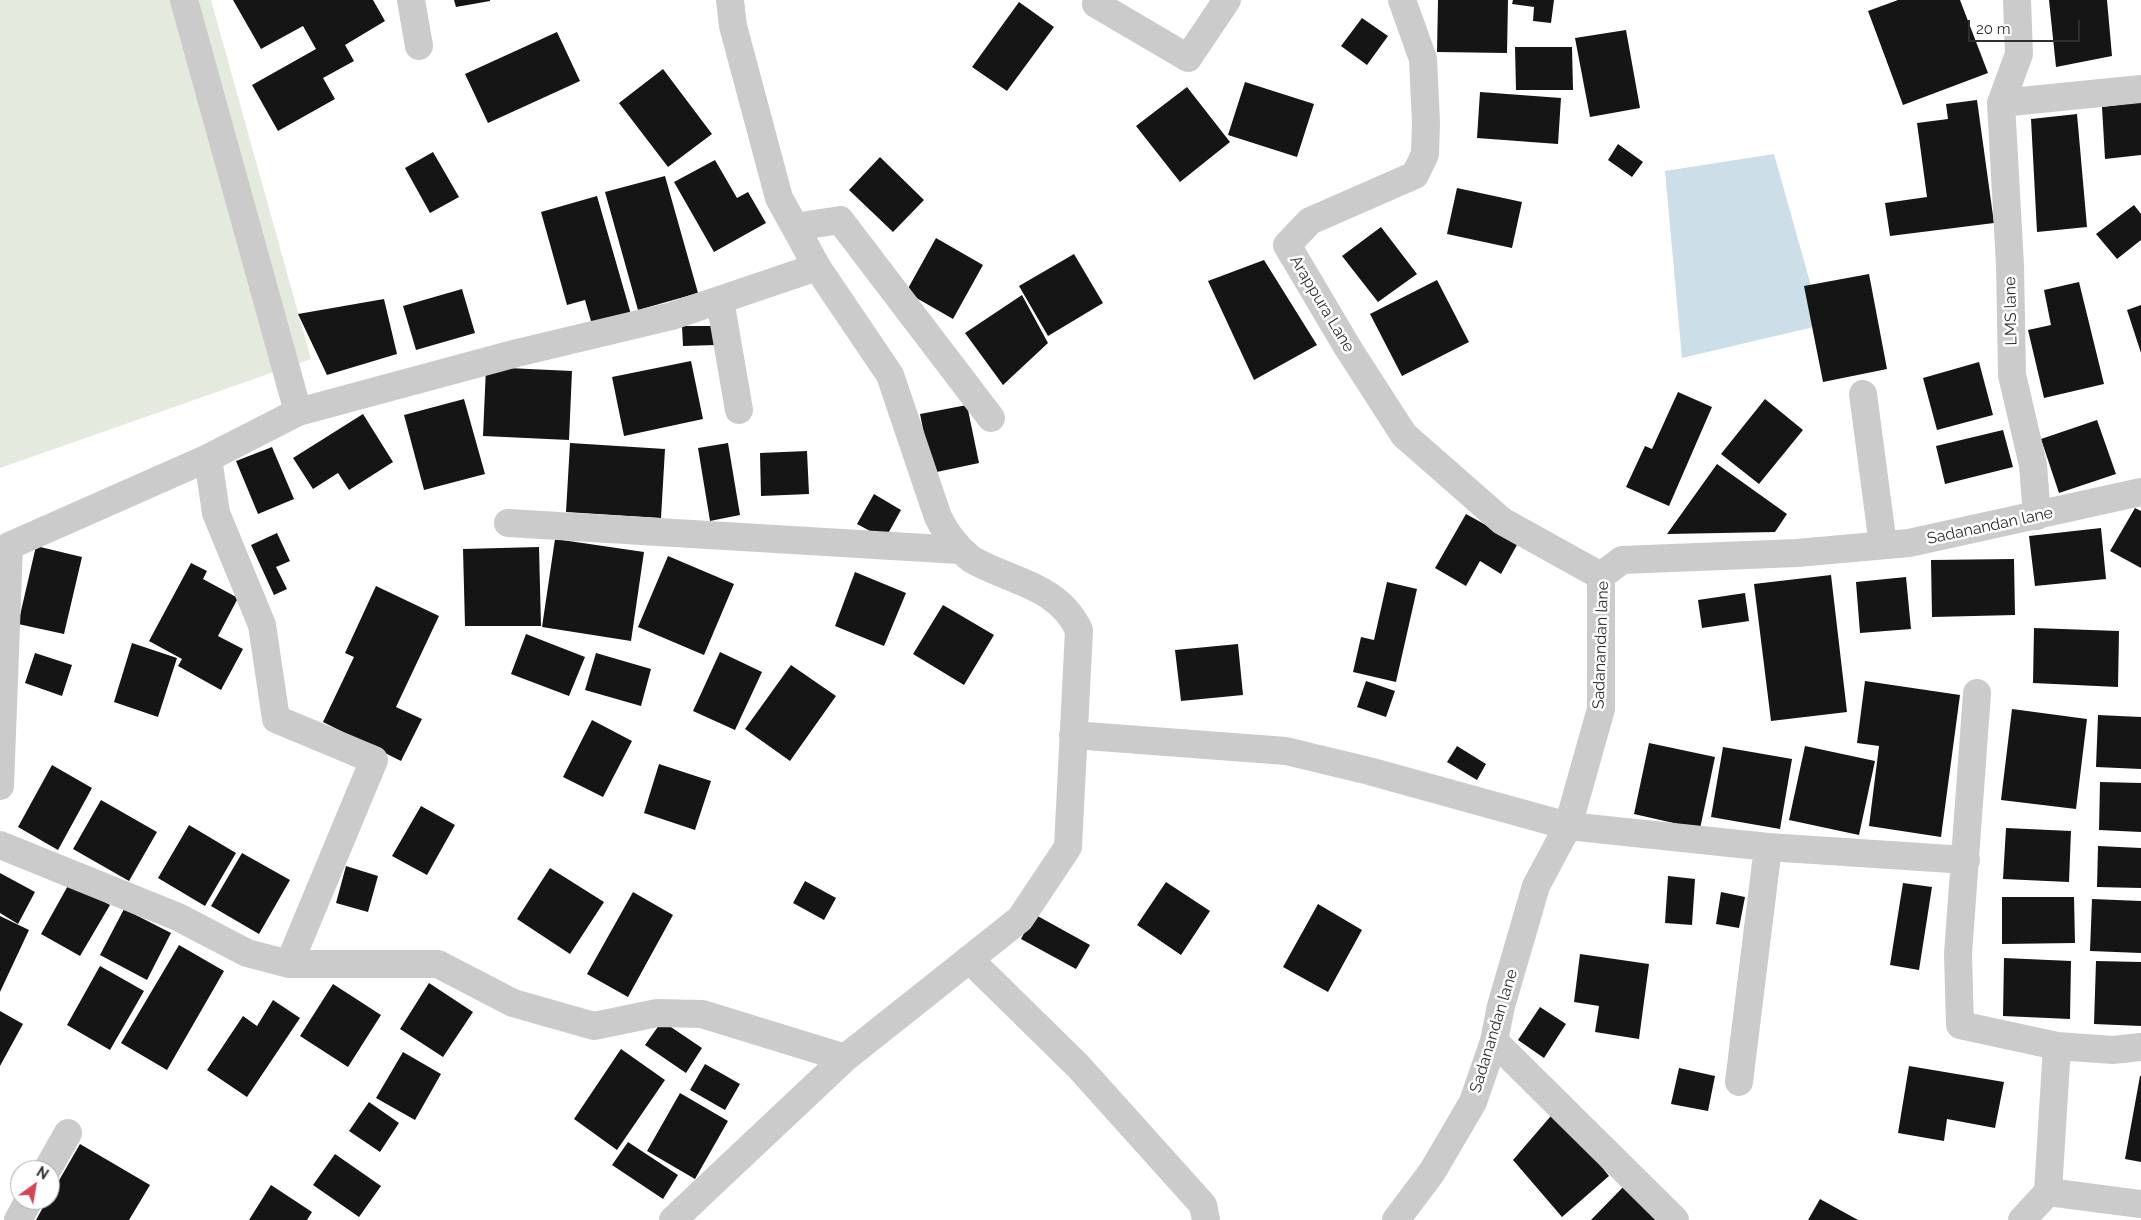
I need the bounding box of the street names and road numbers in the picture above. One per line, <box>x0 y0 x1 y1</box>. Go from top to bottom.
street label: Arappura Lane <box>1286 252 1358 356</box>
street label: LMS lane <box>2001 276 2021 346</box>
street label: Sadanandan lane <box>1925 503 2055 549</box>
street label: Sadanandan lane <box>1589 581 1613 709</box>
street label: Sadanandan lane <box>1466 967 1522 1095</box>

